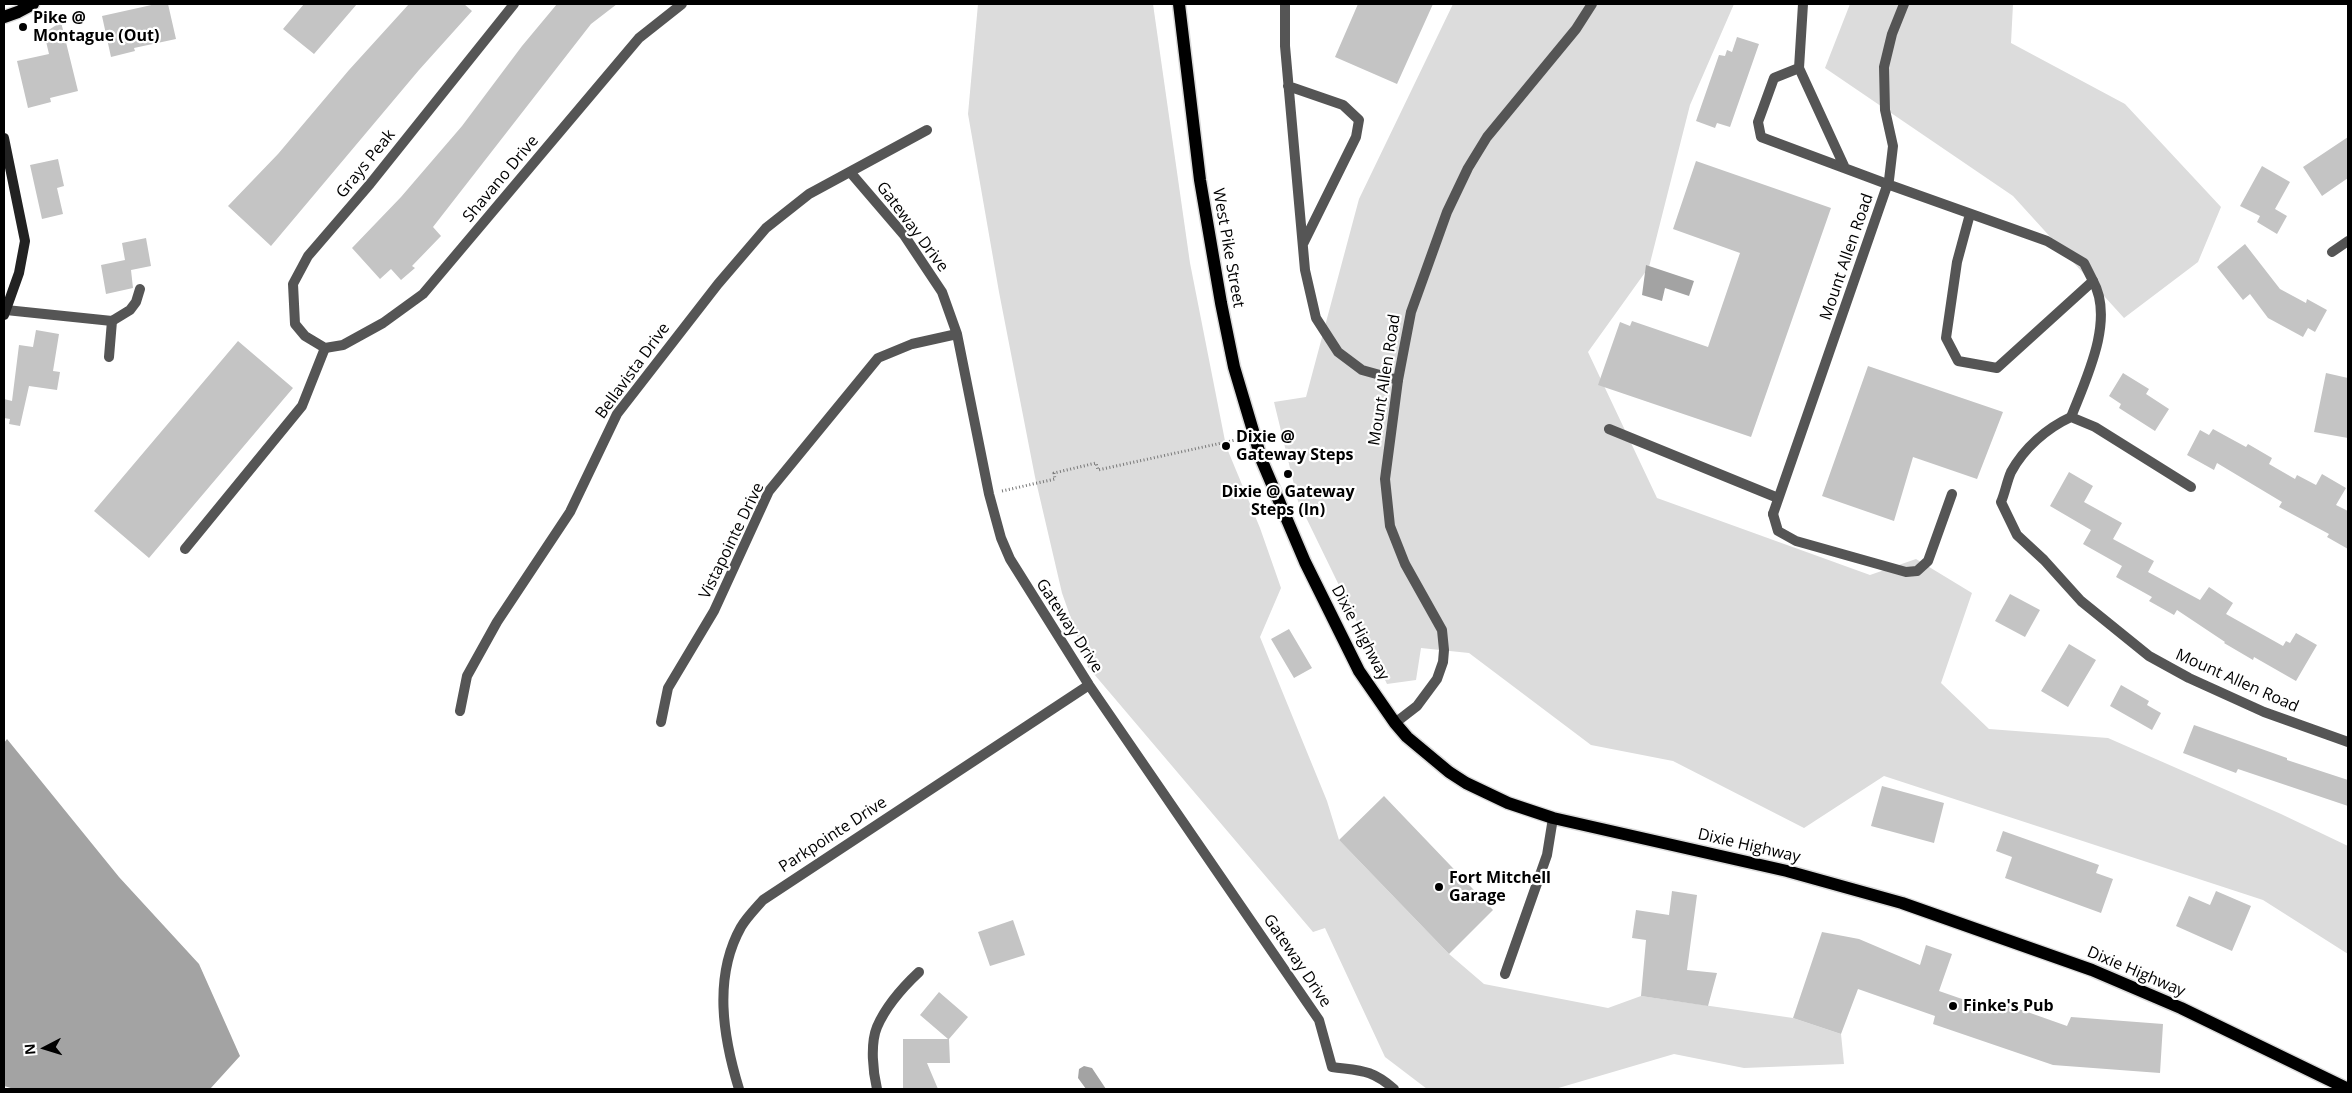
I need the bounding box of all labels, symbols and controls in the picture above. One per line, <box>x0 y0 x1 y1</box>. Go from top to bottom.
place label: Pike @ Montague (Out) <box>33 8 159 46</box>
marker: Pike @ Montague (Out) <box>17 21 29 33</box>
street label: Grays Peak <box>332 126 400 202</box>
street label: Shavano Drive <box>459 132 543 226</box>
street label: Gateway Drive <box>872 178 952 276</box>
street label: West Pike Street <box>1208 187 1248 309</box>
street label: Mount Allen Road <box>1816 191 1878 323</box>
street label: Mount Allen Road <box>1365 313 1405 447</box>
street label: Bellavista Drive <box>592 319 674 423</box>
place label: Dixie @ Gateway Steps <box>1236 427 1354 465</box>
marker: Dixie @ Gateway Steps <box>1220 440 1232 452</box>
marker: Dixie @ Gateway Steps (In) <box>1282 468 1294 480</box>
street label: Vistapointe Drive <box>696 480 768 602</box>
place label: Dixie @ Gateway Steps (In) <box>1221 482 1355 520</box>
street label: Gateway Drive <box>1032 576 1106 676</box>
street label: Dixie Highway <box>1327 582 1393 684</box>
street label: Mount Allen Road <box>2172 645 2302 717</box>
street label: Parkpointe Drive <box>775 793 891 877</box>
street label: Dixie Highway <box>1696 825 1802 867</box>
place label: Fort Mitchell Garage <box>1449 868 1551 906</box>
marker: Fort Mitchell Garage <box>1433 881 1445 893</box>
street label: Gateway Drive <box>1259 911 1335 1011</box>
street label: Dixie Highway <box>2084 943 2188 1001</box>
place label: Finke's Pub <box>1963 996 2054 1016</box>
marker: Finke's Pub <box>1947 1000 1959 1012</box>
north arrow <box>20 1023 70 1073</box>
text: N <box>20 1043 40 1056</box>

